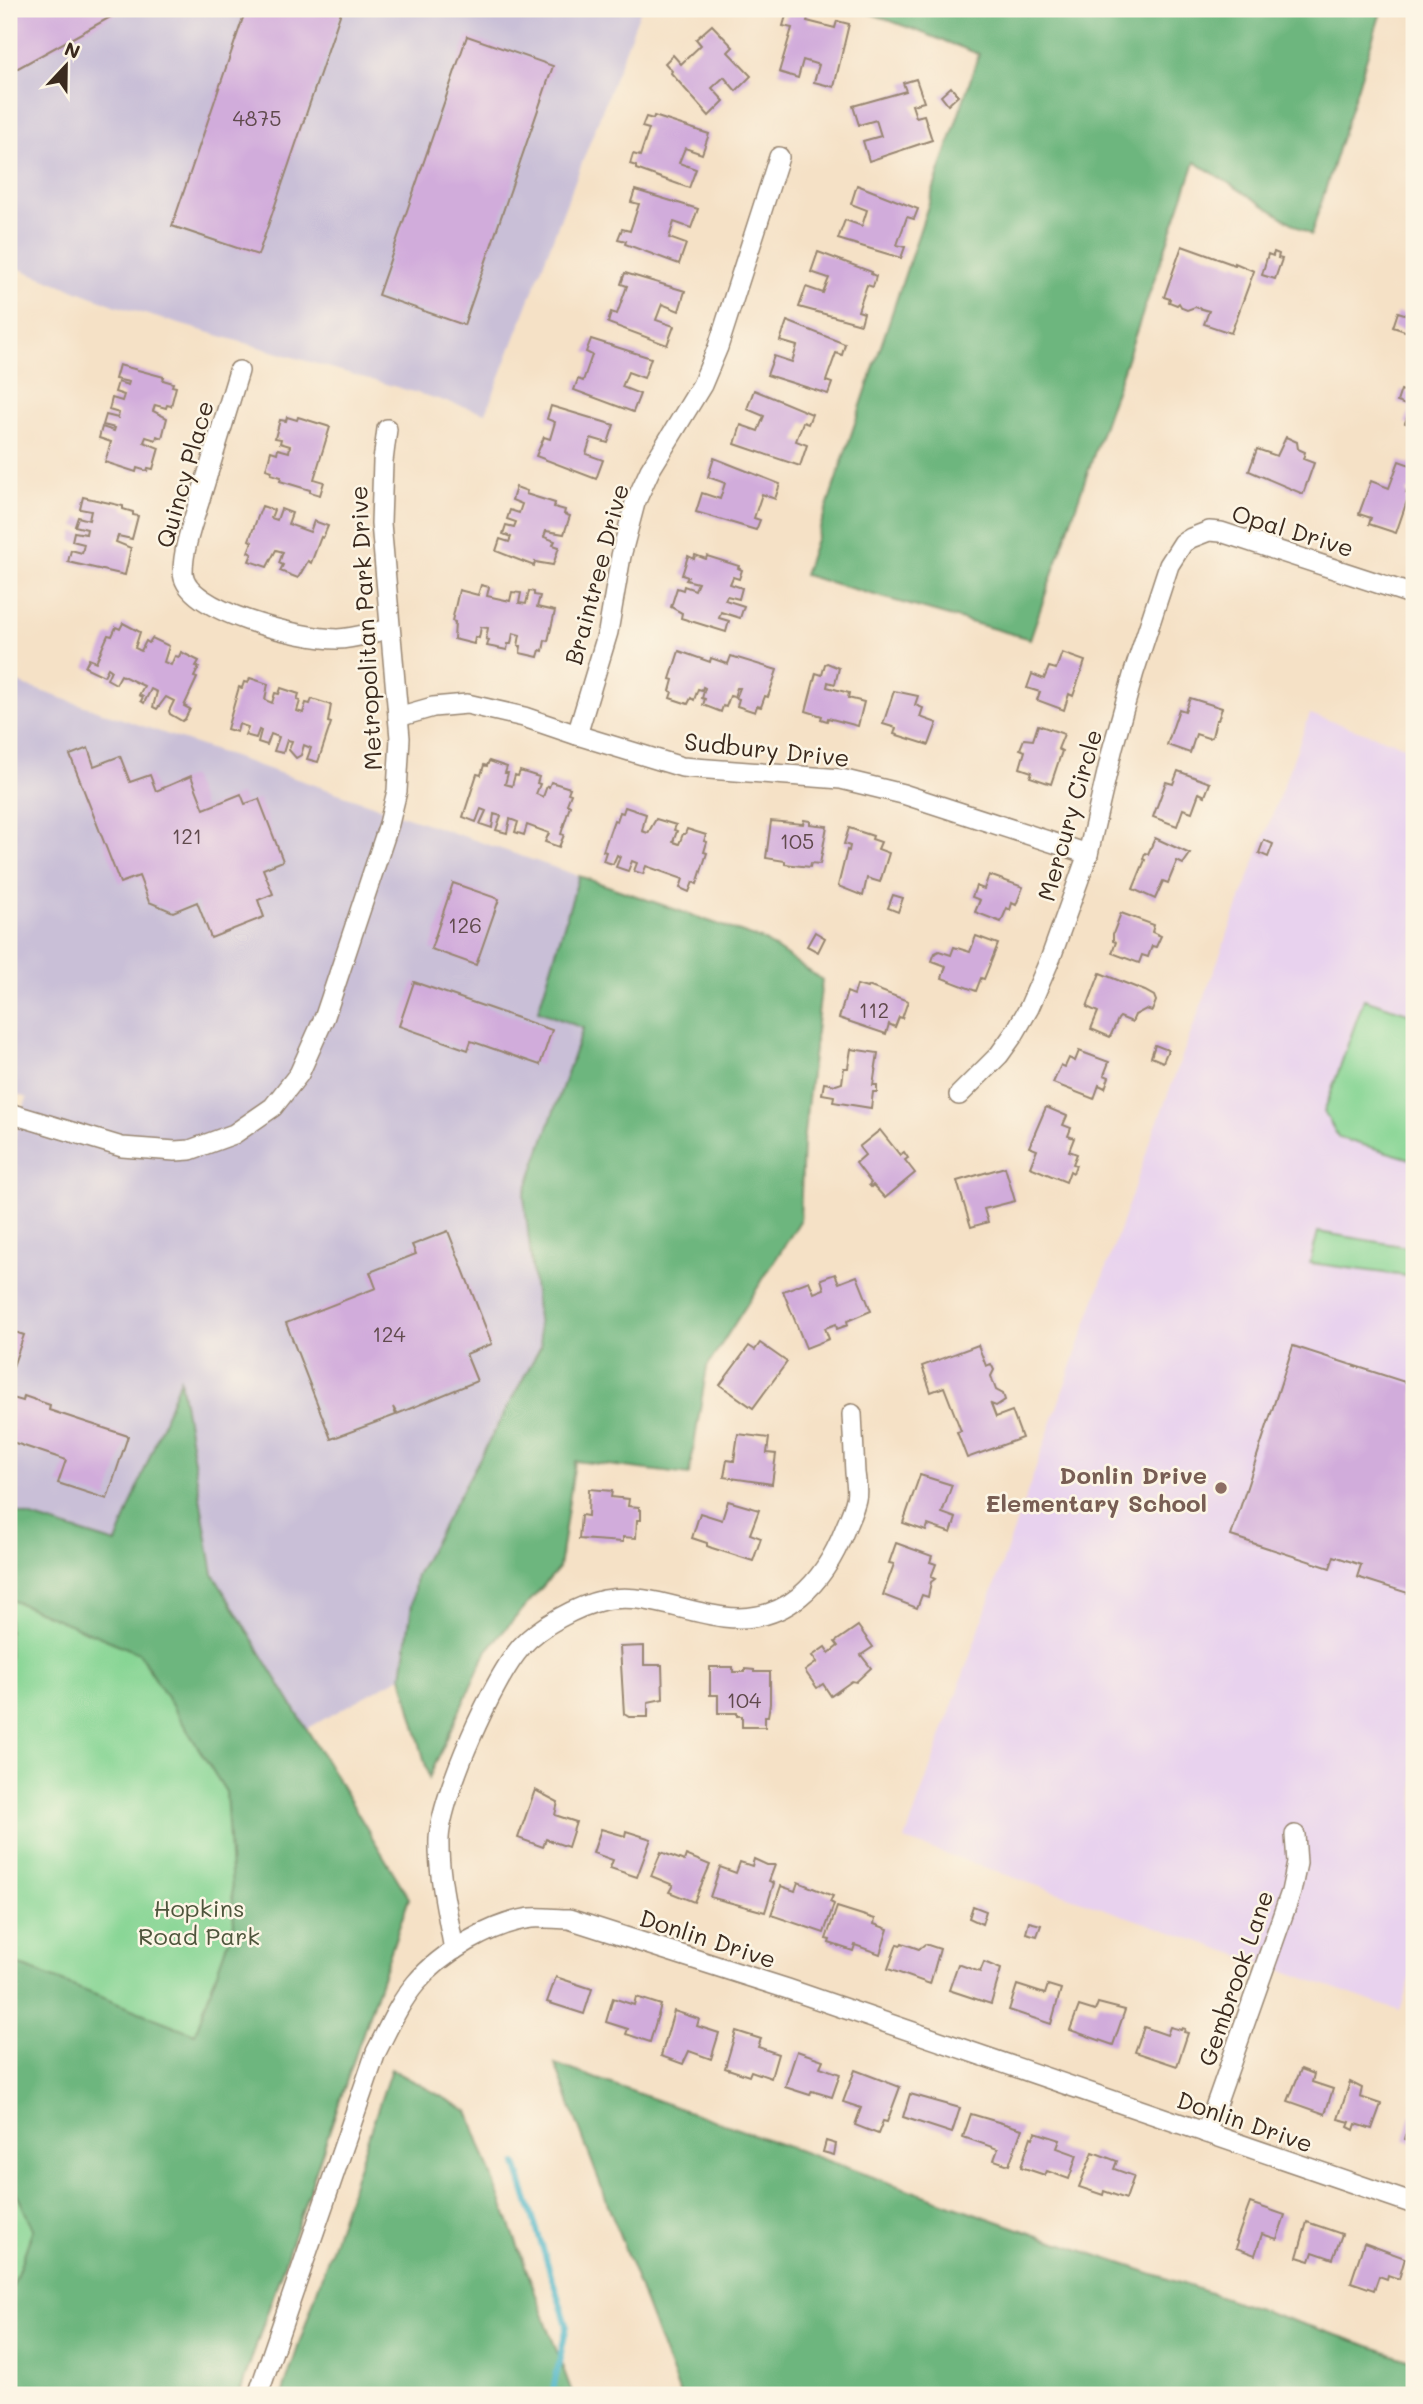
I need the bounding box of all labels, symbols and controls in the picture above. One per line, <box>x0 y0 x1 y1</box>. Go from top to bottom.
north arrow <box>32 32 102 102</box>
text: N <box>61 35 84 64</box>
house number: 4875 <box>233 104 281 131</box>
street label: Quincy Place <box>148 397 220 551</box>
street label: Braintree Drive <box>557 480 635 668</box>
street label: Metropolitan Park Drive <box>342 485 388 771</box>
street label: Opal Drive <box>1228 497 1358 563</box>
street label: Sudbury Drive <box>683 725 851 773</box>
street label: Mercury Circle <box>1030 726 1108 904</box>
house number: 121 <box>172 822 202 849</box>
house number: 105 <box>780 827 814 854</box>
house number: 126 <box>448 911 482 938</box>
house number: 112 <box>859 996 889 1023</box>
house number: 124 <box>372 1320 406 1347</box>
place label: Donlin Drive Elementary School <box>985 1459 1207 1518</box>
marker: Donlin Drive Elementary School <box>1213 1480 1229 1496</box>
house number: 104 <box>727 1686 762 1713</box>
street label: Gembrook Lane <box>1190 1886 1280 2070</box>
park label: Hopkins Road Park <box>138 1892 260 1951</box>
street label: Donlin Drive <box>636 1901 780 1975</box>
street label: Donlin Drive <box>1173 2083 1317 2159</box>

